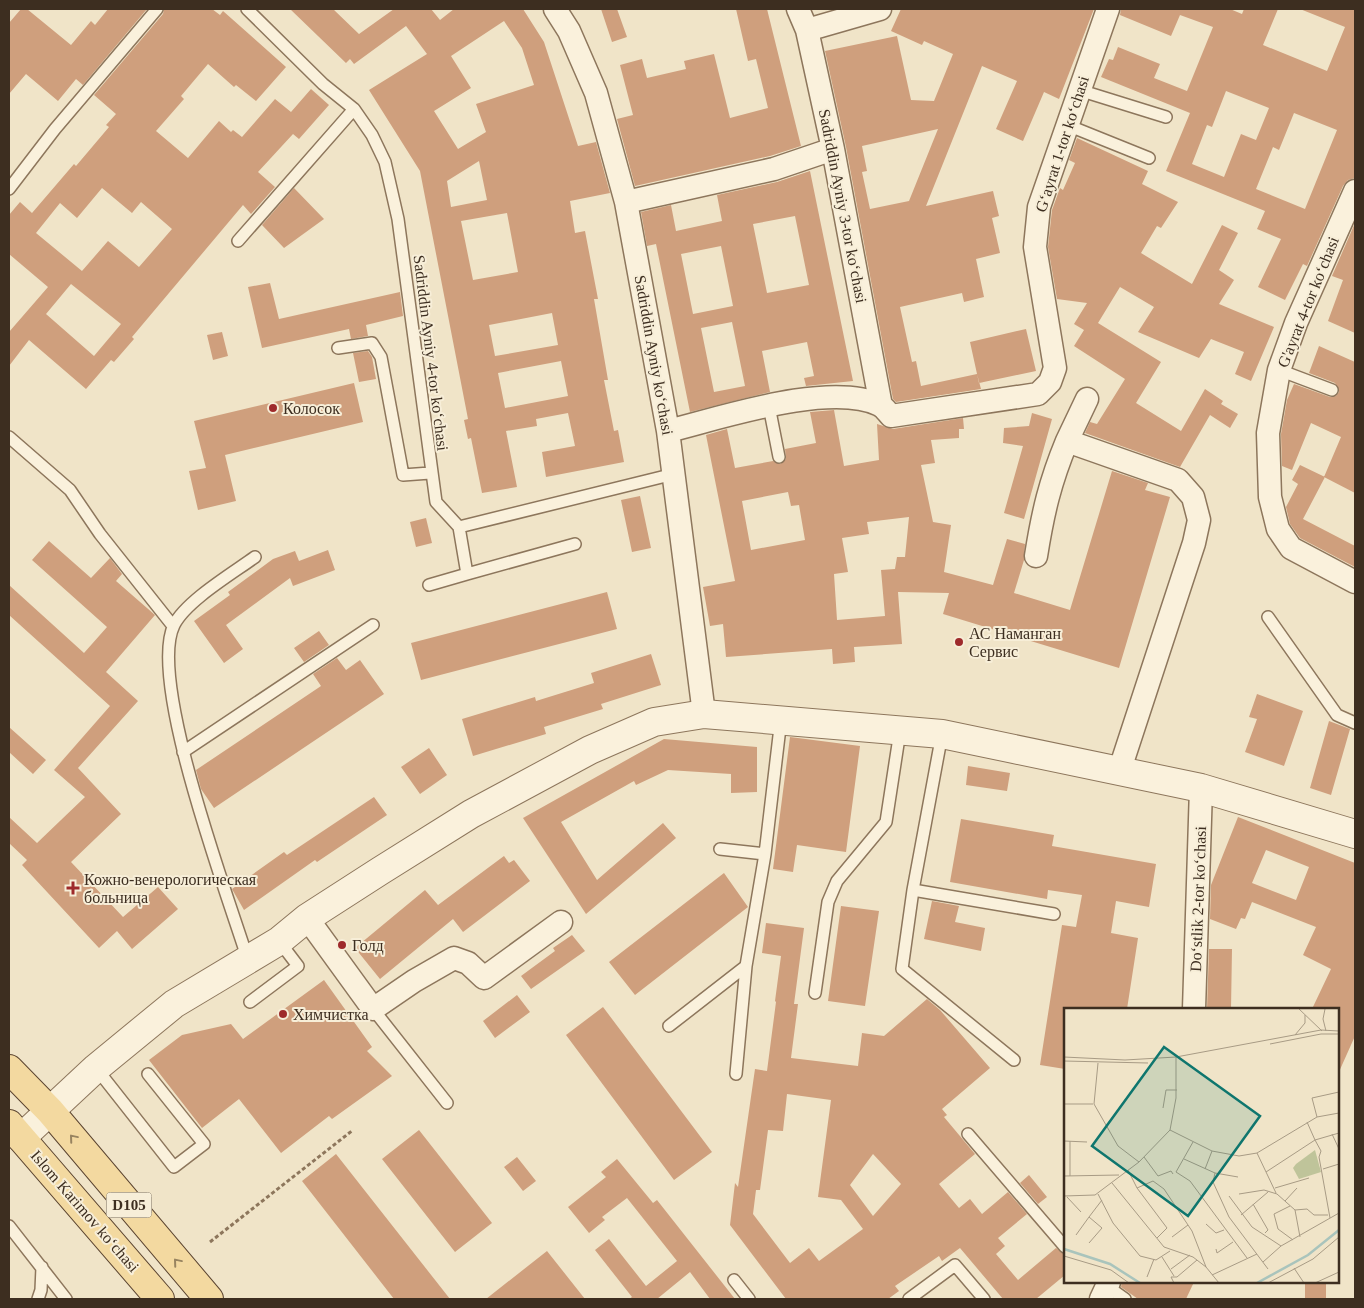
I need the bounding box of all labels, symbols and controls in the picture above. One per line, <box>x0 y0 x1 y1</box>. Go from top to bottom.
street label: Gʻayrat 1-tor koʻchasi <box>1032 73 1093 215</box>
street label: Sadriddin Ayniy 3-tor koʻchasi <box>815 108 870 305</box>
street label: G'ayrat 4-tor koʻchasi <box>1274 234 1343 370</box>
street label: Sadriddin Ayniy 4-tor koʻchasi <box>410 254 452 453</box>
street label: Sadriddin Ayniy koʻchasi <box>631 274 677 437</box>
place label: Колосок <box>283 400 340 417</box>
marker: Колосок <box>267 402 279 414</box>
place label: АС Наманган Сервис <box>969 625 1061 661</box>
marker: АС Наманган Сервис <box>953 636 965 648</box>
street label: Doʻstlik 2-tor koʻchasi <box>1187 825 1209 972</box>
place label: Кожно-венерологическая больница <box>84 871 257 907</box>
marker: Кожно-венерологическая больница <box>66 881 80 895</box>
place label: Голд <box>352 937 384 955</box>
marker: Голд <box>336 939 348 951</box>
place label: Химчистка <box>293 1006 369 1023</box>
marker: Химчистка <box>277 1008 289 1020</box>
inset map <box>1064 1008 1339 1283</box>
one-way arrow <box>69 1134 78 1143</box>
street label: Islom Karimov koʻchasi <box>28 1147 143 1276</box>
road number: D105 <box>106 1192 152 1218</box>
one-way arrow <box>175 1259 183 1268</box>

